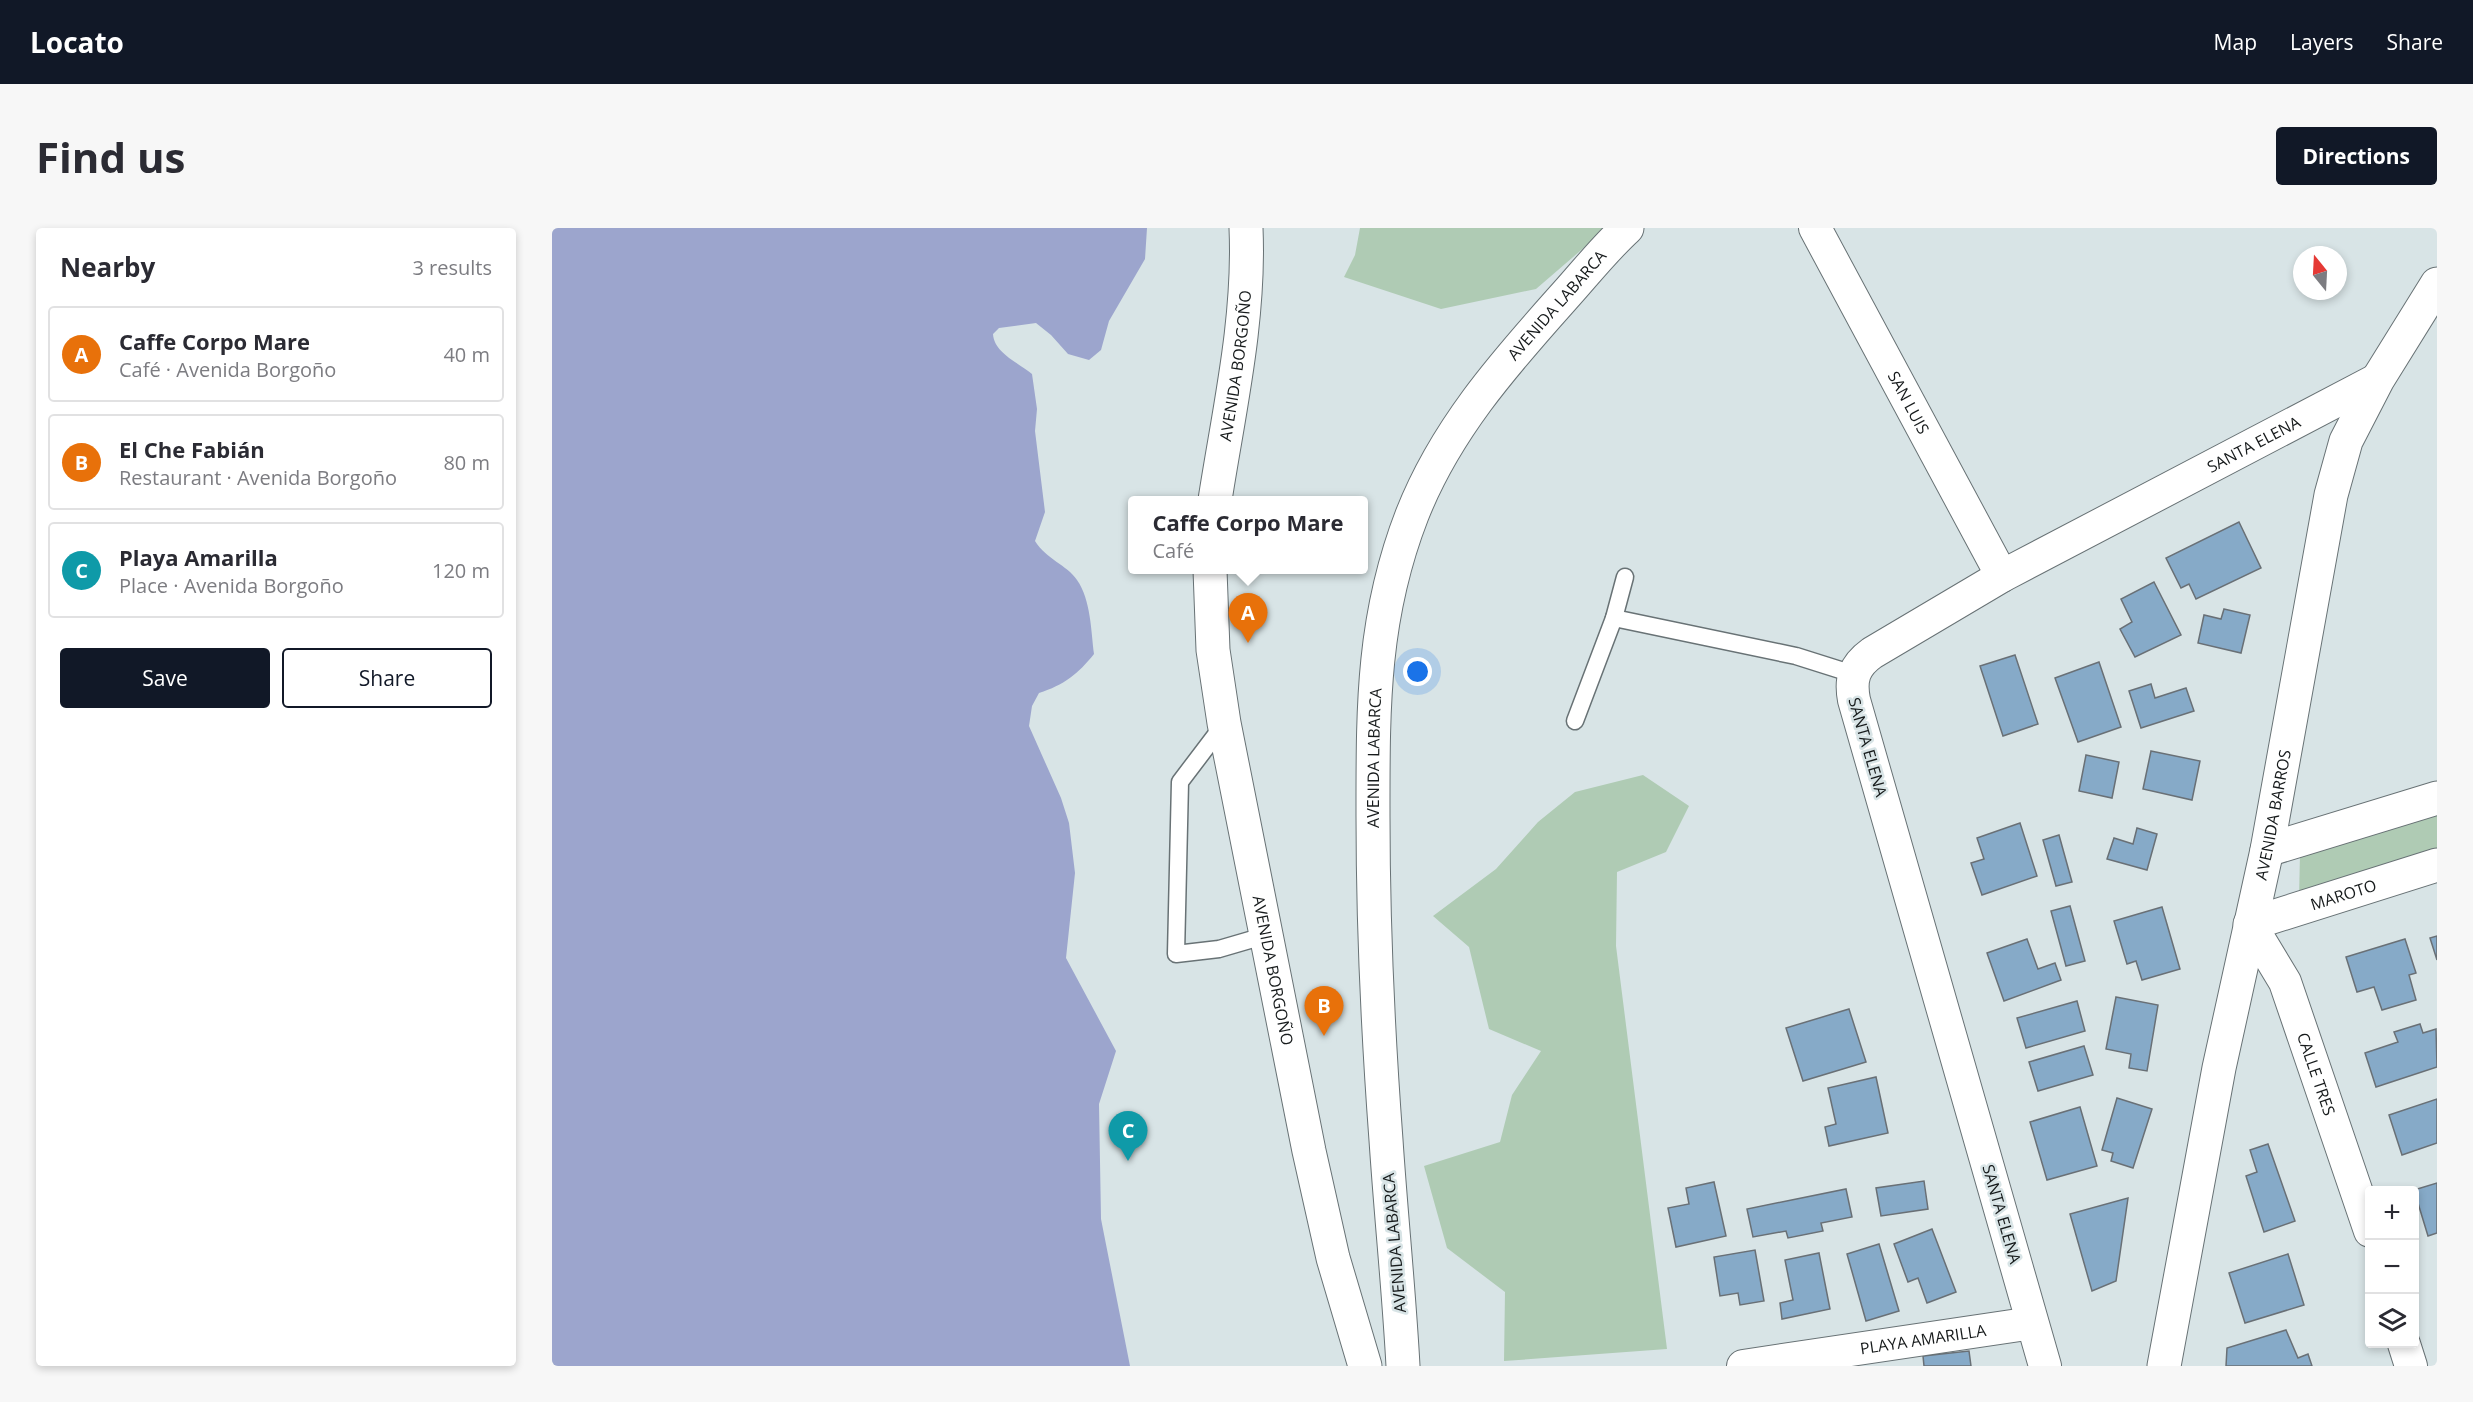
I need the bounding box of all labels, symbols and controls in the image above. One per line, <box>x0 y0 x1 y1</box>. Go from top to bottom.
text: Locato <box>30 23 124 61</box>
text: Map <box>2214 28 2257 56</box>
text: Layers <box>2290 28 2354 56</box>
text: Share <box>2387 28 2443 56</box>
button: Directions <box>2276 127 2437 185</box>
text: Find us <box>36 128 185 185</box>
street label: AVENIDA LABARCA <box>1502 244 1612 365</box>
north arrow <box>2293 246 2347 300</box>
text: Nearby <box>60 249 155 285</box>
text: 3 results <box>412 254 492 281</box>
street label: AVENIDA BORGOÑO <box>1214 289 1256 443</box>
text: Caffe Corpo Mare <box>119 326 310 356</box>
text: A <box>75 341 88 368</box>
text: 40 m <box>443 341 490 368</box>
text: Café · Avenida Borgoño <box>119 356 336 383</box>
street label: SAN LUIS <box>1883 367 1935 438</box>
street label: SANTA ELENA <box>2203 410 2305 478</box>
text: El Che Fabián <box>119 434 265 464</box>
text: B <box>75 449 88 476</box>
text: 80 m <box>443 449 490 476</box>
text: Restaurant · Avenida Borgoño <box>119 464 397 491</box>
popup <box>1128 496 1368 574</box>
text: Caffe Corpo Mare <box>1153 507 1343 537</box>
text: Café <box>1153 537 1194 564</box>
text: Playa Amarilla <box>119 542 278 572</box>
text: C <box>75 557 88 584</box>
text: 120 m <box>432 557 490 584</box>
text: Place · Avenida Borgoño <box>119 572 344 599</box>
pin: A <box>1228 594 1268 643</box>
button: Save <box>60 648 270 708</box>
button: Share <box>282 648 492 708</box>
your location <box>1403 657 1432 686</box>
street label: AVENIDA LABARCA <box>1362 686 1387 828</box>
street label: SANTA ELENA <box>1843 695 1893 800</box>
street label: AVENIDA BARROS <box>2250 747 2296 882</box>
street label: MAROTO <box>2308 874 2379 915</box>
street label: AVENIDA BORGOÑO <box>1247 893 1299 1047</box>
pin: B <box>1304 986 1344 1036</box>
street label: CALLE TRES <box>2292 1030 2341 1119</box>
pin: C <box>1108 1112 1148 1161</box>
street label: SANTA ELENA <box>1977 1162 2027 1267</box>
street label: AVENIDA LABARCA <box>1377 1171 1411 1314</box>
map controls <box>2365 1186 2419 1348</box>
button: + <box>2365 1186 2419 1240</box>
button: − <box>2365 1240 2419 1294</box>
button: layers <box>2365 1294 2419 1348</box>
street label: PLAYA AMARILLA <box>1859 1319 1988 1359</box>

